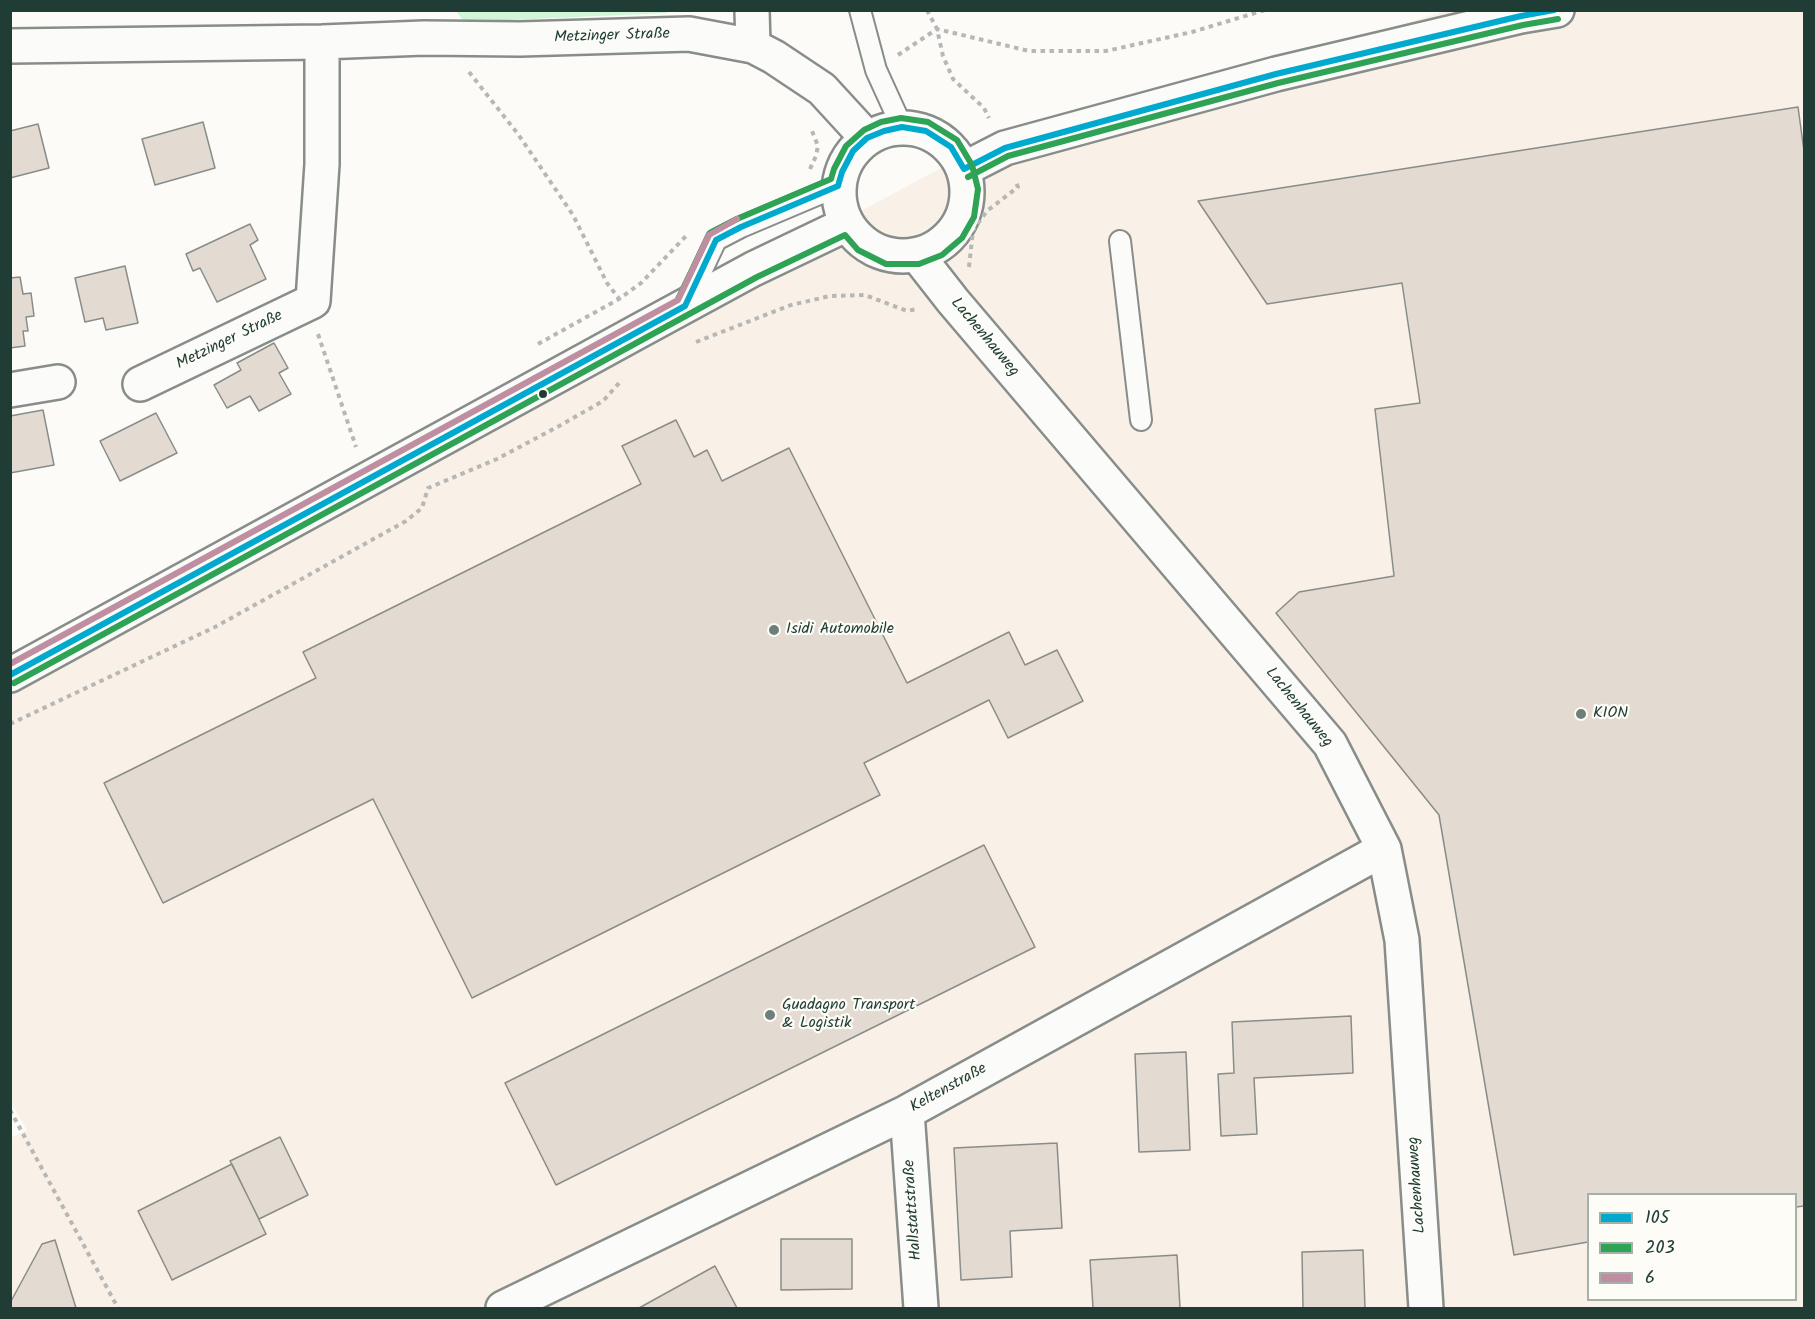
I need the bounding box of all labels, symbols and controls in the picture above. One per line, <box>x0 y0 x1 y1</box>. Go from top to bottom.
street label: Metzinger Straße <box>554 25 670 49</box>
street label: Lachenhauweg <box>945 295 1023 381</box>
street label: Metzinger Straße <box>174 307 286 375</box>
unlabelled marker <box>537 388 549 400</box>
place label: Isidi Automobile <box>786 620 894 640</box>
marker: Isidi Automobile <box>767 623 781 637</box>
street label: Lachenhauweg <box>1260 664 1336 752</box>
place label: KION <box>1593 704 1628 724</box>
marker: KION <box>1574 707 1588 721</box>
place label: Guadagno Transport & Logistik <box>782 996 915 1034</box>
marker: Guadagno Transport & Logistik <box>763 1008 777 1022</box>
street label: Keltenstraße <box>907 1060 991 1118</box>
street label: Lachenhauweg <box>1405 1136 1431 1234</box>
street label: Hallstattstraße <box>901 1159 927 1261</box>
legend <box>1587 1193 1797 1301</box>
text: 105 <box>1645 1204 1669 1233</box>
text: 203 <box>1645 1234 1675 1263</box>
text: 6 <box>1645 1264 1655 1293</box>

